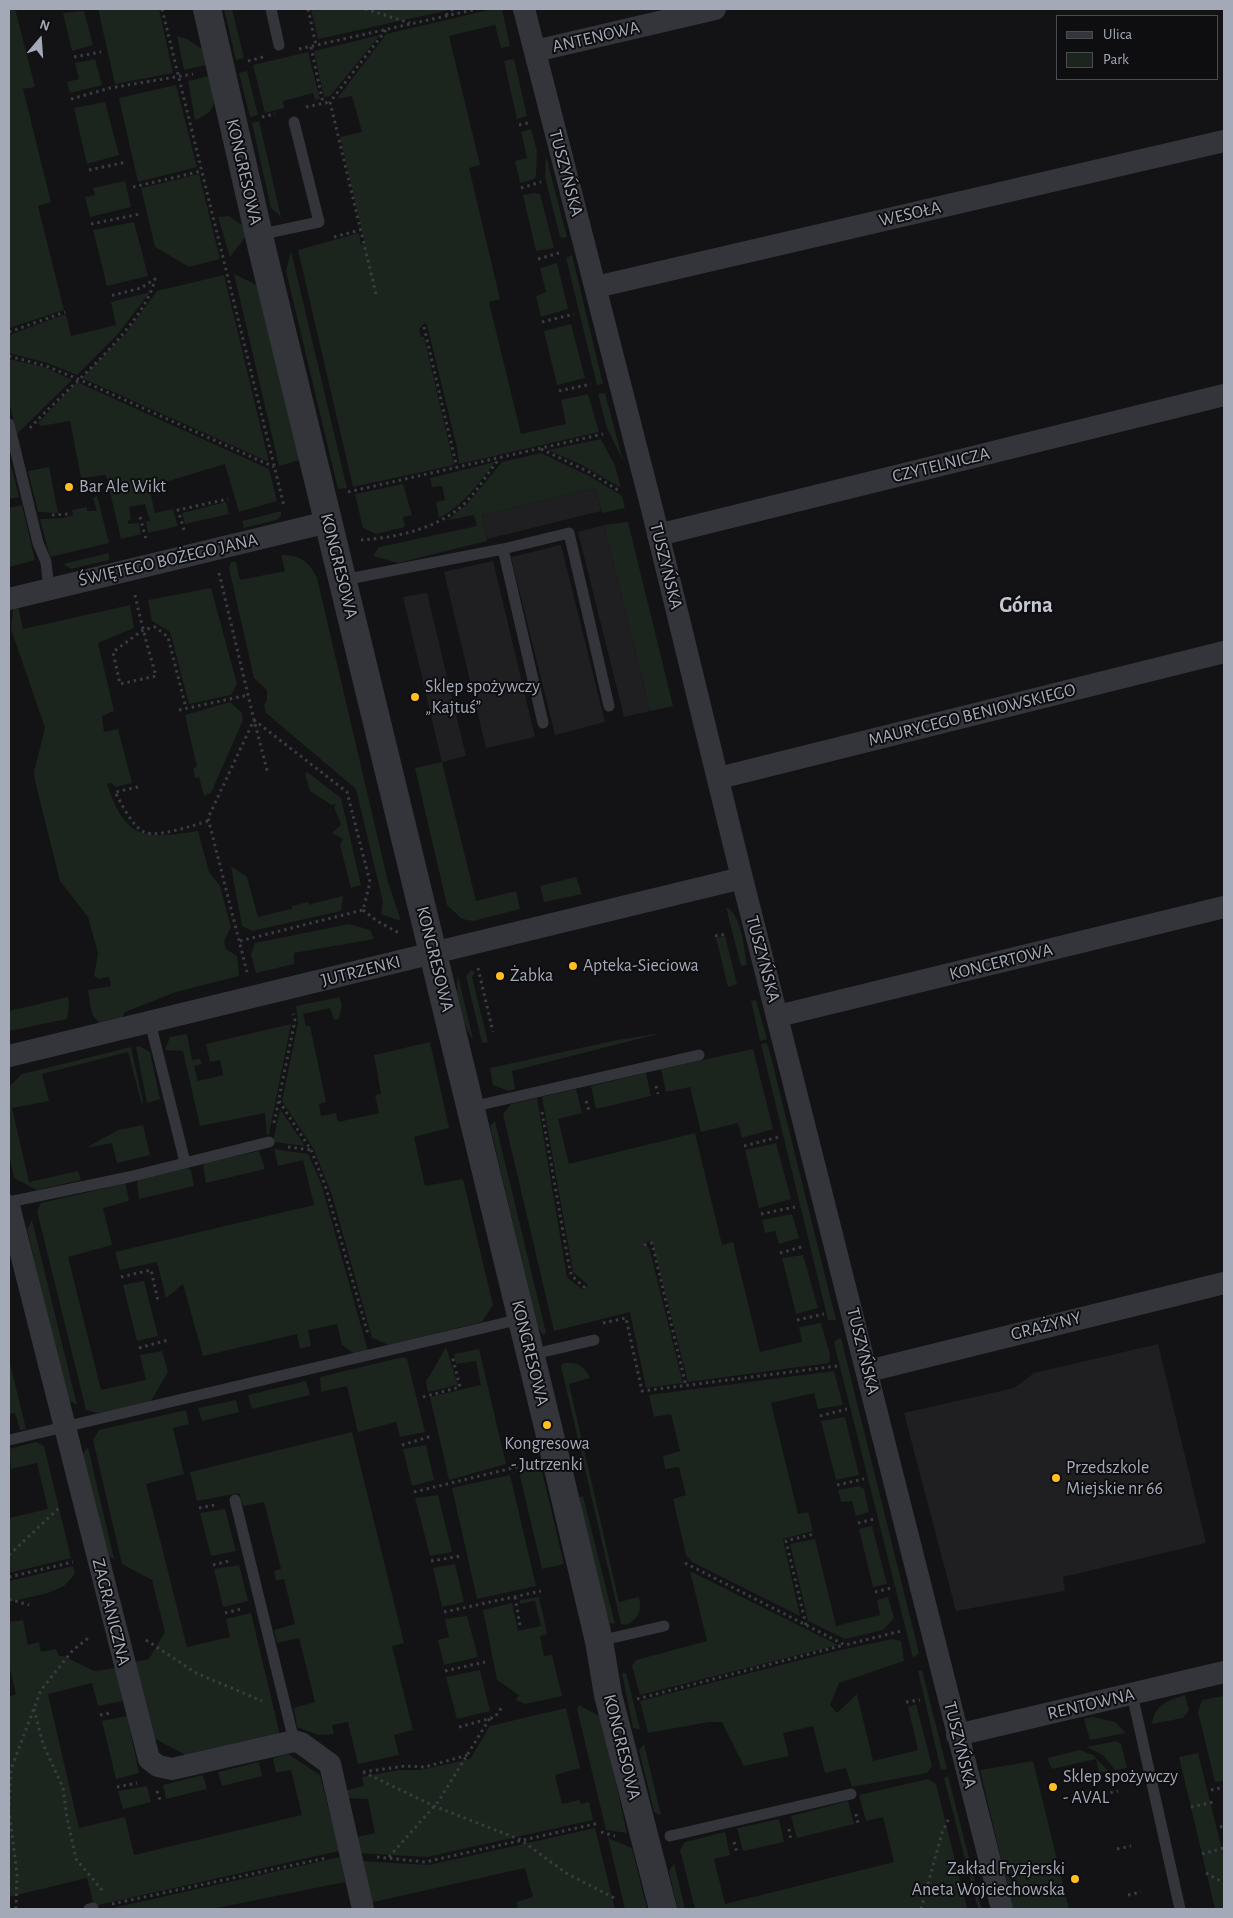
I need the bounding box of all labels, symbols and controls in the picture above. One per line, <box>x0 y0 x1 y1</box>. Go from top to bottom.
north arrow <box>15 15 65 65</box>
legend <box>1056 15 1218 80</box>
street label: ANTENOWA <box>550 16 642 58</box>
text: N <box>38 18 51 34</box>
text: Ulica <box>1103 27 1132 42</box>
text: Park <box>1103 52 1129 67</box>
street label: KONGRESOWA <box>221 117 267 227</box>
street label: TUSZYŃSKA <box>544 127 588 219</box>
street label: WESOŁA <box>877 196 943 232</box>
street label: CZYTELNICZA <box>890 442 992 488</box>
place label: Bar Ale Wikt <box>79 476 166 498</box>
marker: Bar Ale Wikt <box>63 481 75 493</box>
street label: KONGRESOWA <box>315 511 363 621</box>
street label: TUSZYŃSKA <box>645 520 687 612</box>
street label: ŚWIĘTEGO BOŻEGO JANA <box>76 529 260 591</box>
district label: Górna <box>999 592 1053 618</box>
place label: Sklep spożywczy „Kajtuś” <box>425 676 540 719</box>
street label: MAURYCEGO BENIOWSKIEGO <box>866 679 1078 751</box>
marker: Sklep spożywczy „Kajtuś” <box>409 691 421 703</box>
street label: KONGRESOWA <box>411 904 459 1014</box>
street label: TUSZYŃSKA <box>741 913 785 1005</box>
street label: KONCERTOWA <box>947 939 1055 985</box>
street label: JUTRZENKI <box>319 951 403 991</box>
place label: Apteka-Sieciowa <box>583 955 699 977</box>
marker: Apteka-Sieciowa <box>567 960 579 972</box>
place label: Żabka <box>510 965 553 987</box>
marker: Żabka <box>494 970 506 982</box>
street label: KONGRESOWA <box>506 1298 554 1408</box>
street label: TUSZYŃSKA <box>842 1305 884 1397</box>
street label: GRAŻYNY <box>1008 1307 1084 1345</box>
marker: Kongresowa - Jutrzenki <box>541 1419 553 1431</box>
place label: Kongresowa - Jutrzenki <box>504 1433 590 1476</box>
place label: Przedszkole Miejskie nr 66 <box>1066 1457 1163 1500</box>
marker: Przedszkole Miejskie nr 66 <box>1050 1472 1062 1484</box>
street label: ZAGRANICZNA <box>87 1556 135 1668</box>
street label: RENTOWNA <box>1045 1683 1137 1725</box>
street label: KONGRESOWA <box>598 1692 646 1802</box>
street label: TUSZYŃSKA <box>939 1699 981 1791</box>
place label: Sklep spożywczy - AVAL <box>1063 1766 1178 1808</box>
marker: Sklep spożywczy - AVAL <box>1047 1781 1059 1793</box>
place label: Zakład Fryzjerski Aneta Wojciechowska <box>912 1858 1065 1900</box>
marker: Zakład Fryzjerski Aneta Wojciechowska <box>1069 1873 1081 1885</box>

